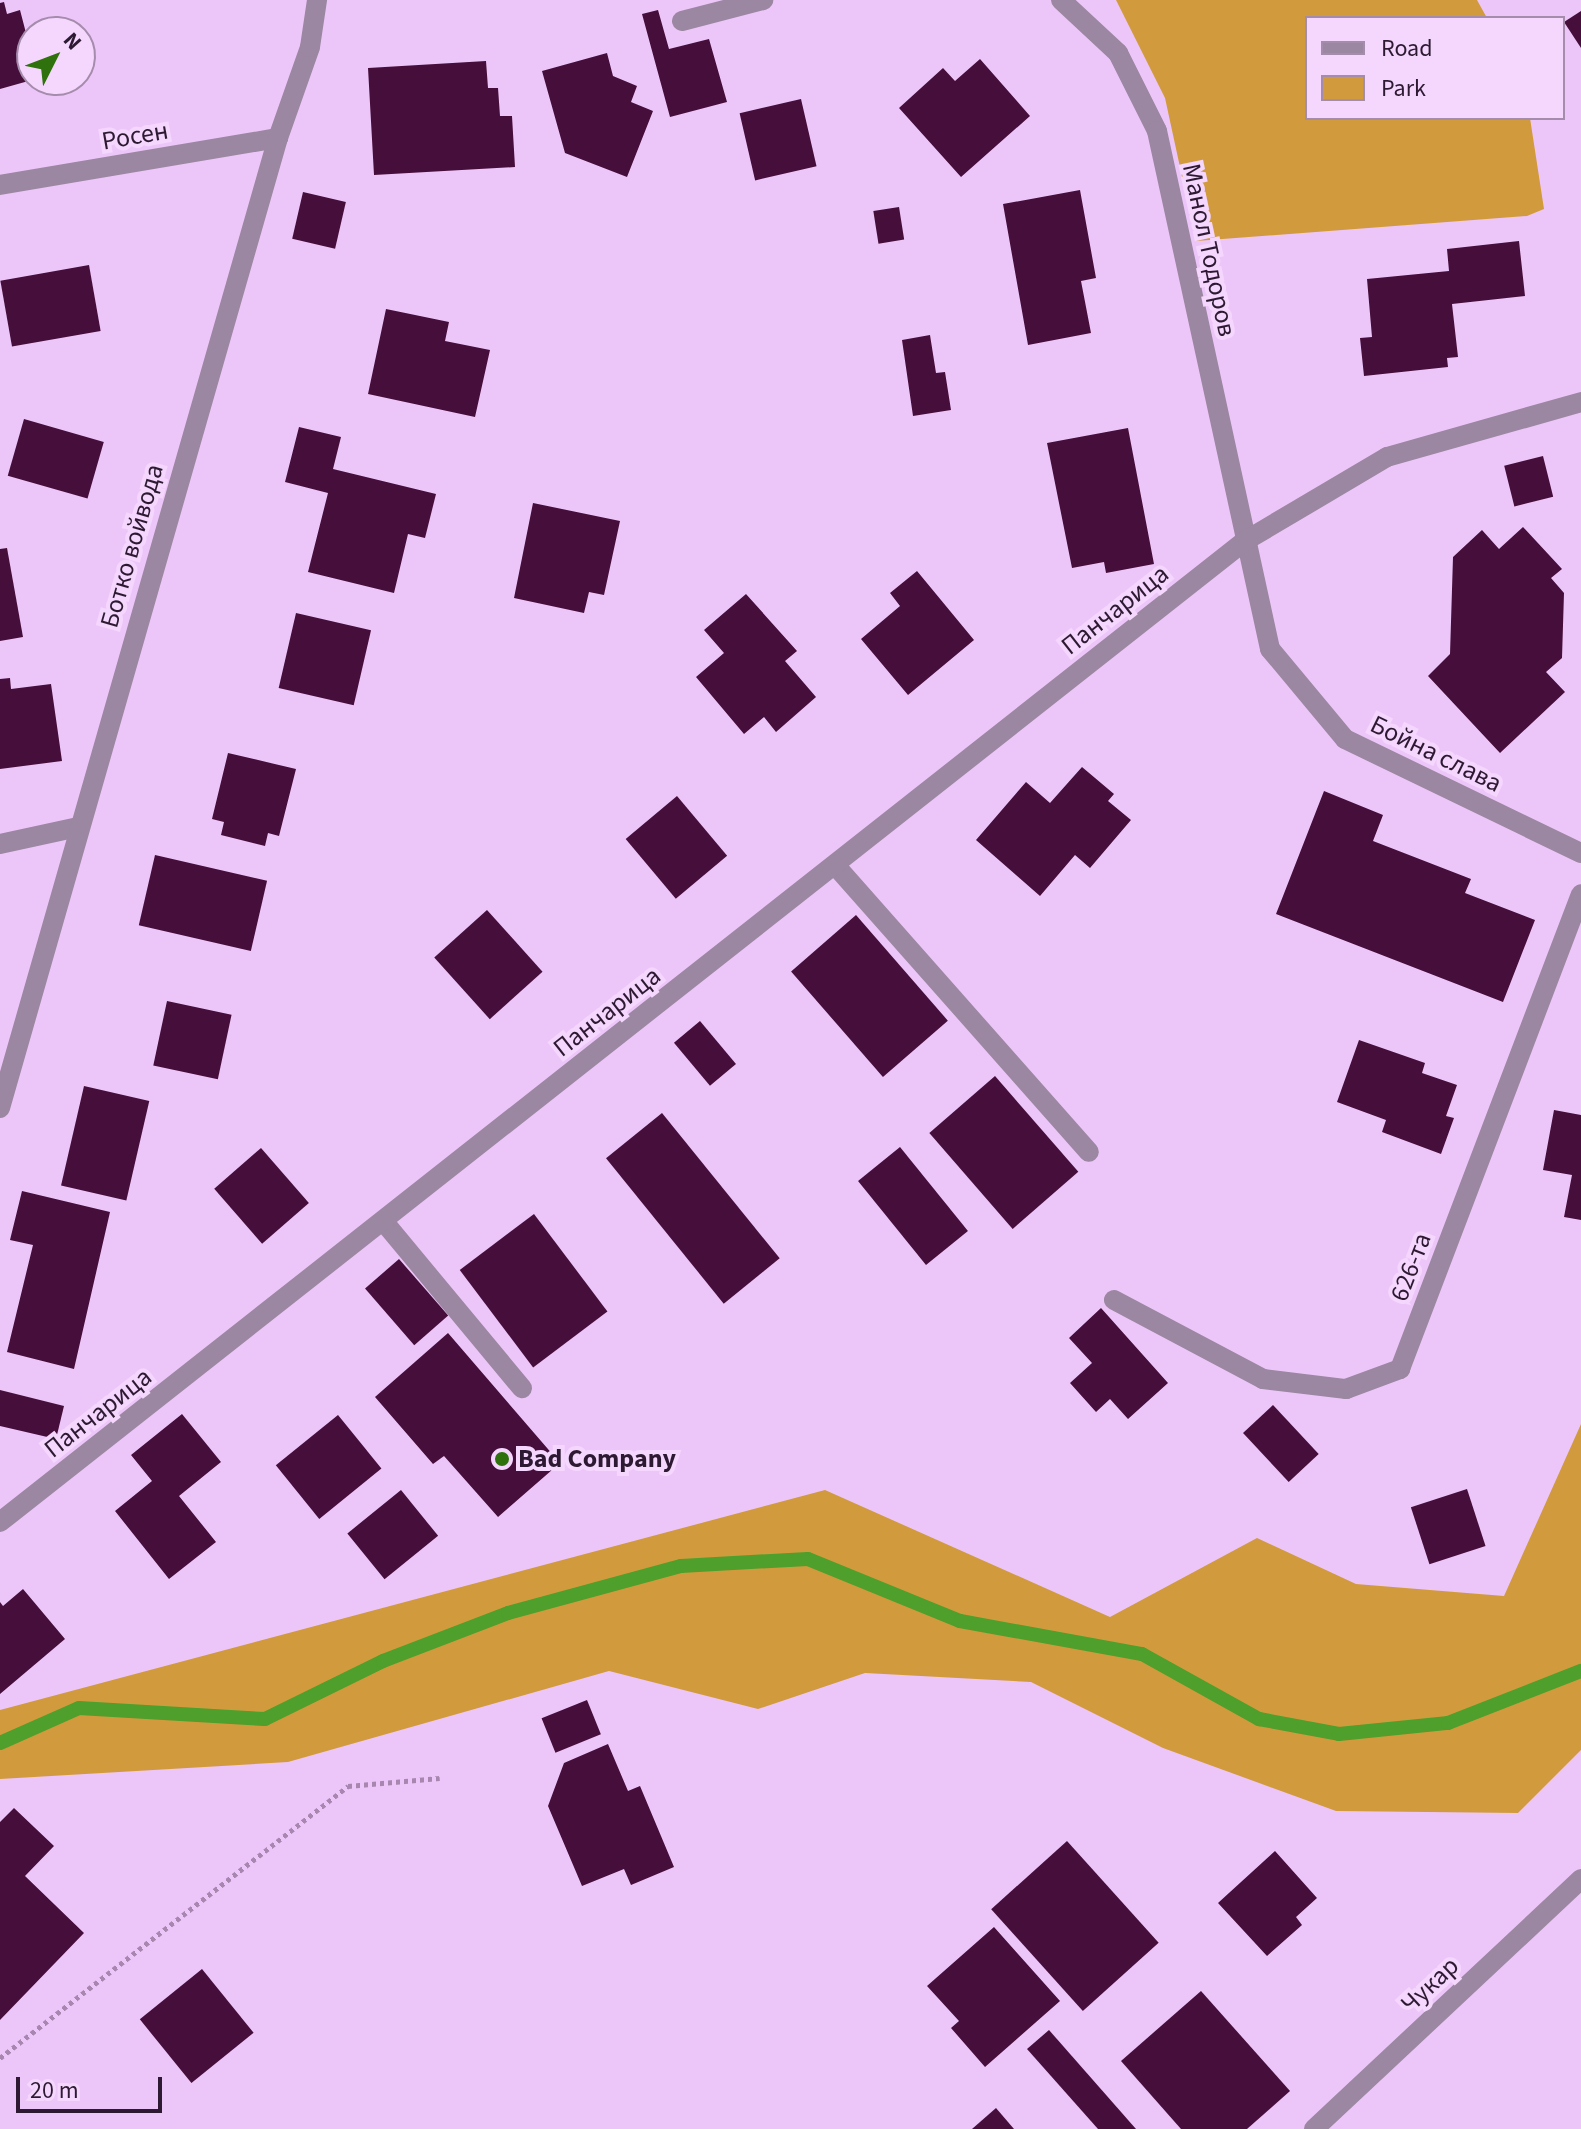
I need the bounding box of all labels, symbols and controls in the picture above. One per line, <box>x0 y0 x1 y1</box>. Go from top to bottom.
north arrow <box>16 16 96 96</box>
legend <box>1305 16 1565 120</box>
text: N <box>56 25 89 57</box>
text: Road <box>1381 31 1433 66</box>
text: Park <box>1381 71 1426 106</box>
street label: Росен <box>99 115 171 157</box>
street label: Манол Тодоров <box>1175 161 1243 339</box>
street label: Ботко войвода <box>94 461 170 631</box>
street label: Панчарица <box>1055 558 1175 662</box>
street label: Бойна слава <box>1365 709 1507 799</box>
street label: Панчарица <box>547 960 667 1064</box>
street label: 626-та <box>1384 1228 1438 1306</box>
street label: Панчарица <box>38 1361 158 1465</box>
place label: Bad Company <box>518 1443 676 1475</box>
marker: Bad Company <box>493 1450 511 1468</box>
street label: Чукар <box>1395 1950 1465 2020</box>
scale bar <box>20 2061 166 2111</box>
text: 20 m <box>30 2073 79 2108</box>

